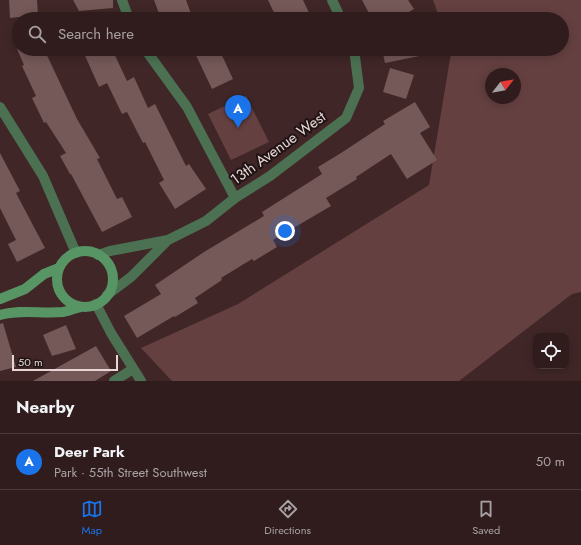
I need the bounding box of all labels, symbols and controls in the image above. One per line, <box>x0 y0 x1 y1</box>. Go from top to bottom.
search box <box>12 12 569 56</box>
icon: search <box>26 23 48 45</box>
text: Search here <box>58 23 134 45</box>
north arrow <box>485 68 521 104</box>
pin: A <box>225 95 251 128</box>
street label: 13th Avenue West <box>227 107 329 189</box>
your location <box>275 221 295 241</box>
map controls <box>533 333 569 369</box>
button: locate <box>533 333 569 369</box>
scale bar <box>12 353 118 372</box>
text: 50 m <box>18 354 43 370</box>
text: Nearby <box>16 395 74 419</box>
text: Deer Park <box>54 441 125 463</box>
text: A <box>24 452 34 471</box>
text: 50 m <box>536 452 565 471</box>
text: Park · 55th Street Southwest <box>54 463 207 482</box>
tab: Map <box>81 498 103 538</box>
tab: Directions <box>264 498 311 538</box>
tab: Saved <box>472 498 500 538</box>

